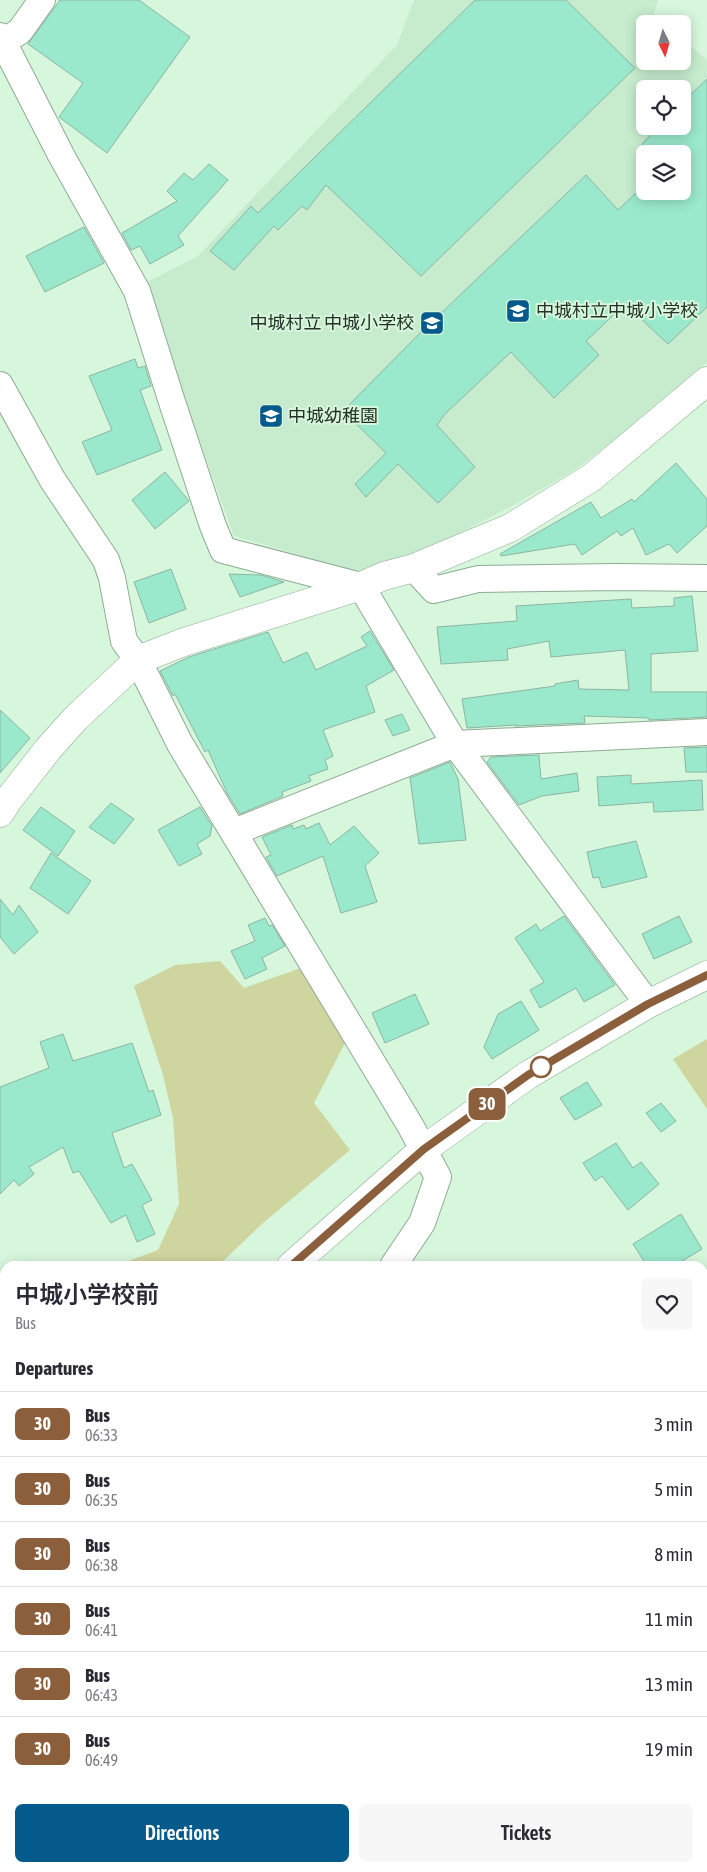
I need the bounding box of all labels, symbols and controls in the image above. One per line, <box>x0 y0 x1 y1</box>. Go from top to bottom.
north arrow <box>636 15 691 70</box>
map controls <box>636 15 691 200</box>
button: locate <box>636 80 691 135</box>
button: layers <box>636 145 691 200</box>
school or university icon: 中城村立中城小学校 <box>505 298 531 324</box>
place label: 中城村立中城小学校 <box>536 300 698 321</box>
school or university icon: 中城村立 中城小学校 <box>419 310 445 336</box>
place label: 中城村立 中城小学校 <box>250 312 414 333</box>
school or university icon: 中城幼稚園 <box>258 403 284 429</box>
place label: 中城幼稚園 <box>288 405 378 426</box>
unlabelled marker <box>530 1056 552 1078</box>
line badge: 30 <box>464 1088 510 1120</box>
text: 30 <box>479 1093 495 1114</box>
button: heart <box>641 1278 693 1330</box>
text: 中城小学校前 <box>15 1281 159 1308</box>
text: Bus <box>15 1314 36 1332</box>
text: Departures <box>15 1357 93 1379</box>
text: Bus <box>85 1404 110 1426</box>
text: 30 <box>34 1413 51 1434</box>
text: 3 min <box>654 1413 693 1435</box>
text: 06:33 <box>85 1426 118 1444</box>
text: Bus <box>85 1469 110 1491</box>
text: 30 <box>34 1478 51 1499</box>
text: 5 min <box>654 1478 693 1500</box>
text: 06:35 <box>85 1491 118 1509</box>
text: Bus <box>85 1534 110 1556</box>
text: 30 <box>34 1543 51 1564</box>
text: 8 min <box>654 1543 693 1565</box>
text: 06:38 <box>85 1556 118 1574</box>
text: Bus <box>85 1599 110 1621</box>
text: 30 <box>34 1608 51 1629</box>
text: 11 min <box>645 1608 693 1630</box>
text: 06:41 <box>85 1621 118 1639</box>
text: Bus <box>85 1664 110 1686</box>
text: 30 <box>34 1673 51 1694</box>
text: 13 min <box>645 1673 693 1695</box>
text: 06:43 <box>85 1686 118 1704</box>
text: Bus <box>85 1729 110 1751</box>
text: 30 <box>34 1738 51 1759</box>
text: 19 min <box>645 1738 693 1760</box>
text: 06:49 <box>85 1751 118 1769</box>
button: Directions <box>15 1804 349 1862</box>
button: Tickets <box>359 1804 693 1862</box>

